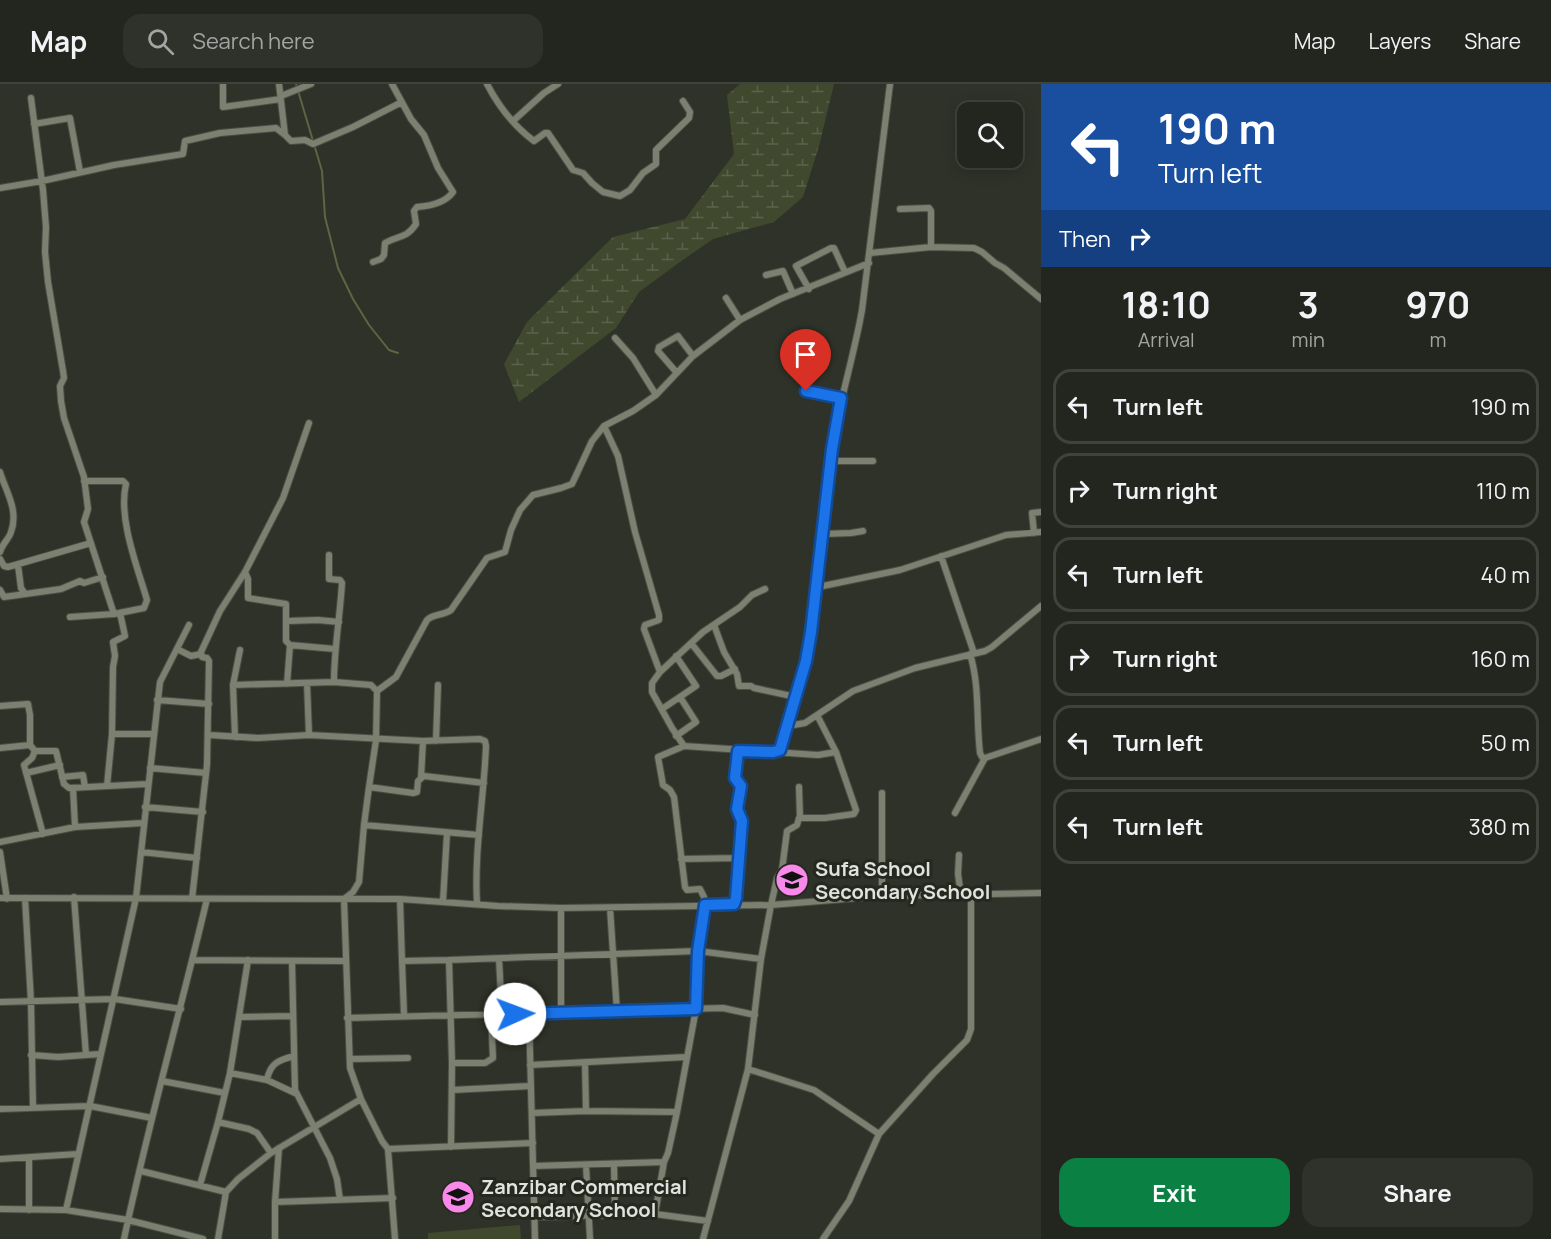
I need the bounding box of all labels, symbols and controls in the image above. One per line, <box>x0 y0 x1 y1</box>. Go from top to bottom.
search box <box>123 14 543 68</box>
text: Map <box>30 22 87 60</box>
icon: search <box>144 25 177 58</box>
text: Search here <box>192 26 315 56</box>
text: Map <box>1294 27 1335 55</box>
text: Layers <box>1368 27 1431 55</box>
text: Share <box>1464 27 1521 55</box>
text: 190 m <box>1158 99 1276 157</box>
map controls <box>957 102 1023 168</box>
button: search <box>957 102 1023 168</box>
icon: left <box>1059 108 1137 186</box>
text: Turn left <box>1158 154 1262 191</box>
icon: right <box>1123 222 1156 255</box>
text: Then <box>1059 224 1111 254</box>
text: 18:10 <box>1121 280 1211 329</box>
text: 3 <box>1298 280 1319 329</box>
text: 970 <box>1405 280 1471 329</box>
text: Arrival <box>1138 326 1195 353</box>
text: min <box>1291 326 1325 353</box>
text: m <box>1429 326 1446 353</box>
pin <box>780 329 831 391</box>
icon: arrive <box>789 338 822 371</box>
icon: left <box>1062 390 1095 423</box>
text: Turn left <box>1113 392 1203 422</box>
text: 190 m <box>1471 392 1530 422</box>
icon: right <box>1062 474 1095 507</box>
text: Turn right <box>1113 476 1218 506</box>
text: 110 m <box>1476 476 1530 506</box>
icon: left <box>1062 558 1095 591</box>
text: Turn left <box>1113 560 1203 590</box>
text: 40 m <box>1481 560 1530 590</box>
icon: right <box>1062 642 1095 675</box>
text: Turn right <box>1113 644 1218 674</box>
text: 160 m <box>1471 644 1530 674</box>
icon: left <box>1062 726 1095 759</box>
text: Turn left <box>1113 728 1203 758</box>
text: 50 m <box>1481 728 1530 758</box>
icon: left <box>1062 810 1095 843</box>
text: Turn left <box>1113 812 1203 842</box>
text: 380 m <box>1469 812 1530 842</box>
place label: Sufa School Secondary School <box>815 855 990 905</box>
school or university icon: Sufa School Secondary School <box>774 862 810 898</box>
position arrow <box>483 982 547 1046</box>
button: Exit <box>1059 1158 1290 1227</box>
button: Share <box>1302 1158 1533 1227</box>
place label: Zanzibar Commercial Secondary School <box>481 1173 687 1223</box>
school or university icon: Zanzibar Commercial Secondary School <box>440 1179 476 1215</box>

